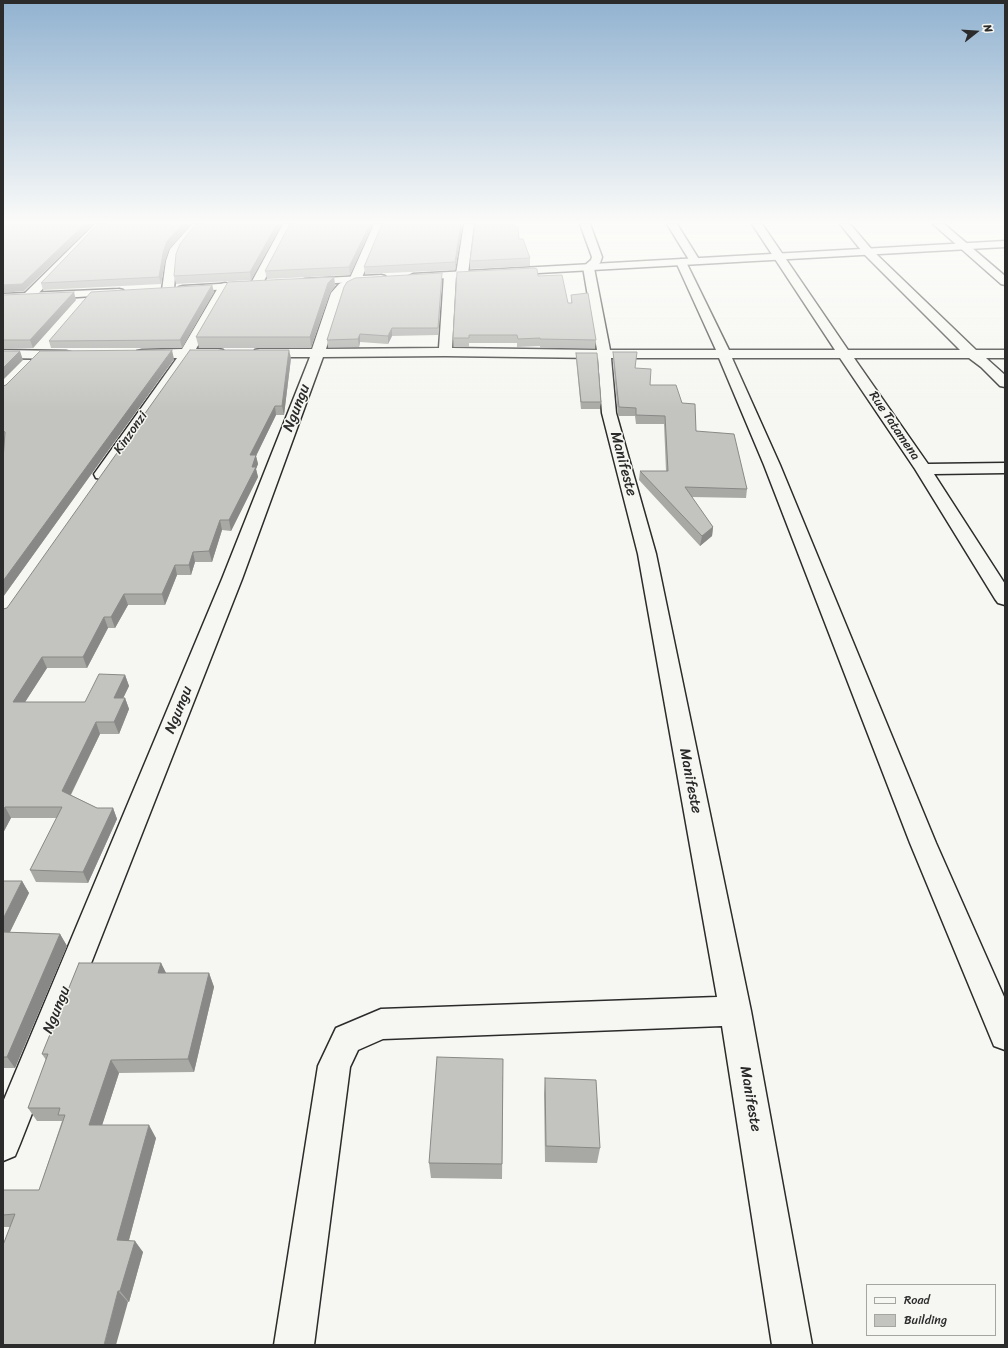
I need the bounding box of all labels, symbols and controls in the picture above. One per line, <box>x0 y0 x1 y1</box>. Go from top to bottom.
north arrow <box>956 12 996 52</box>
text: N <box>978 22 998 35</box>
street label: Ngungu <box>280 382 314 434</box>
street label: Rue Tatamena <box>865 389 923 463</box>
street label: Kinzonzi <box>111 409 151 457</box>
street label: Manifeste <box>606 430 640 498</box>
street label: Ngungu <box>161 684 197 736</box>
street label: Manifeste <box>675 747 705 815</box>
street label: Ngungu <box>39 984 75 1036</box>
street label: Manifeste <box>735 1065 765 1133</box>
legend <box>866 1284 996 1336</box>
text: Road <box>904 1289 930 1311</box>
text: Building <box>904 1309 947 1331</box>

